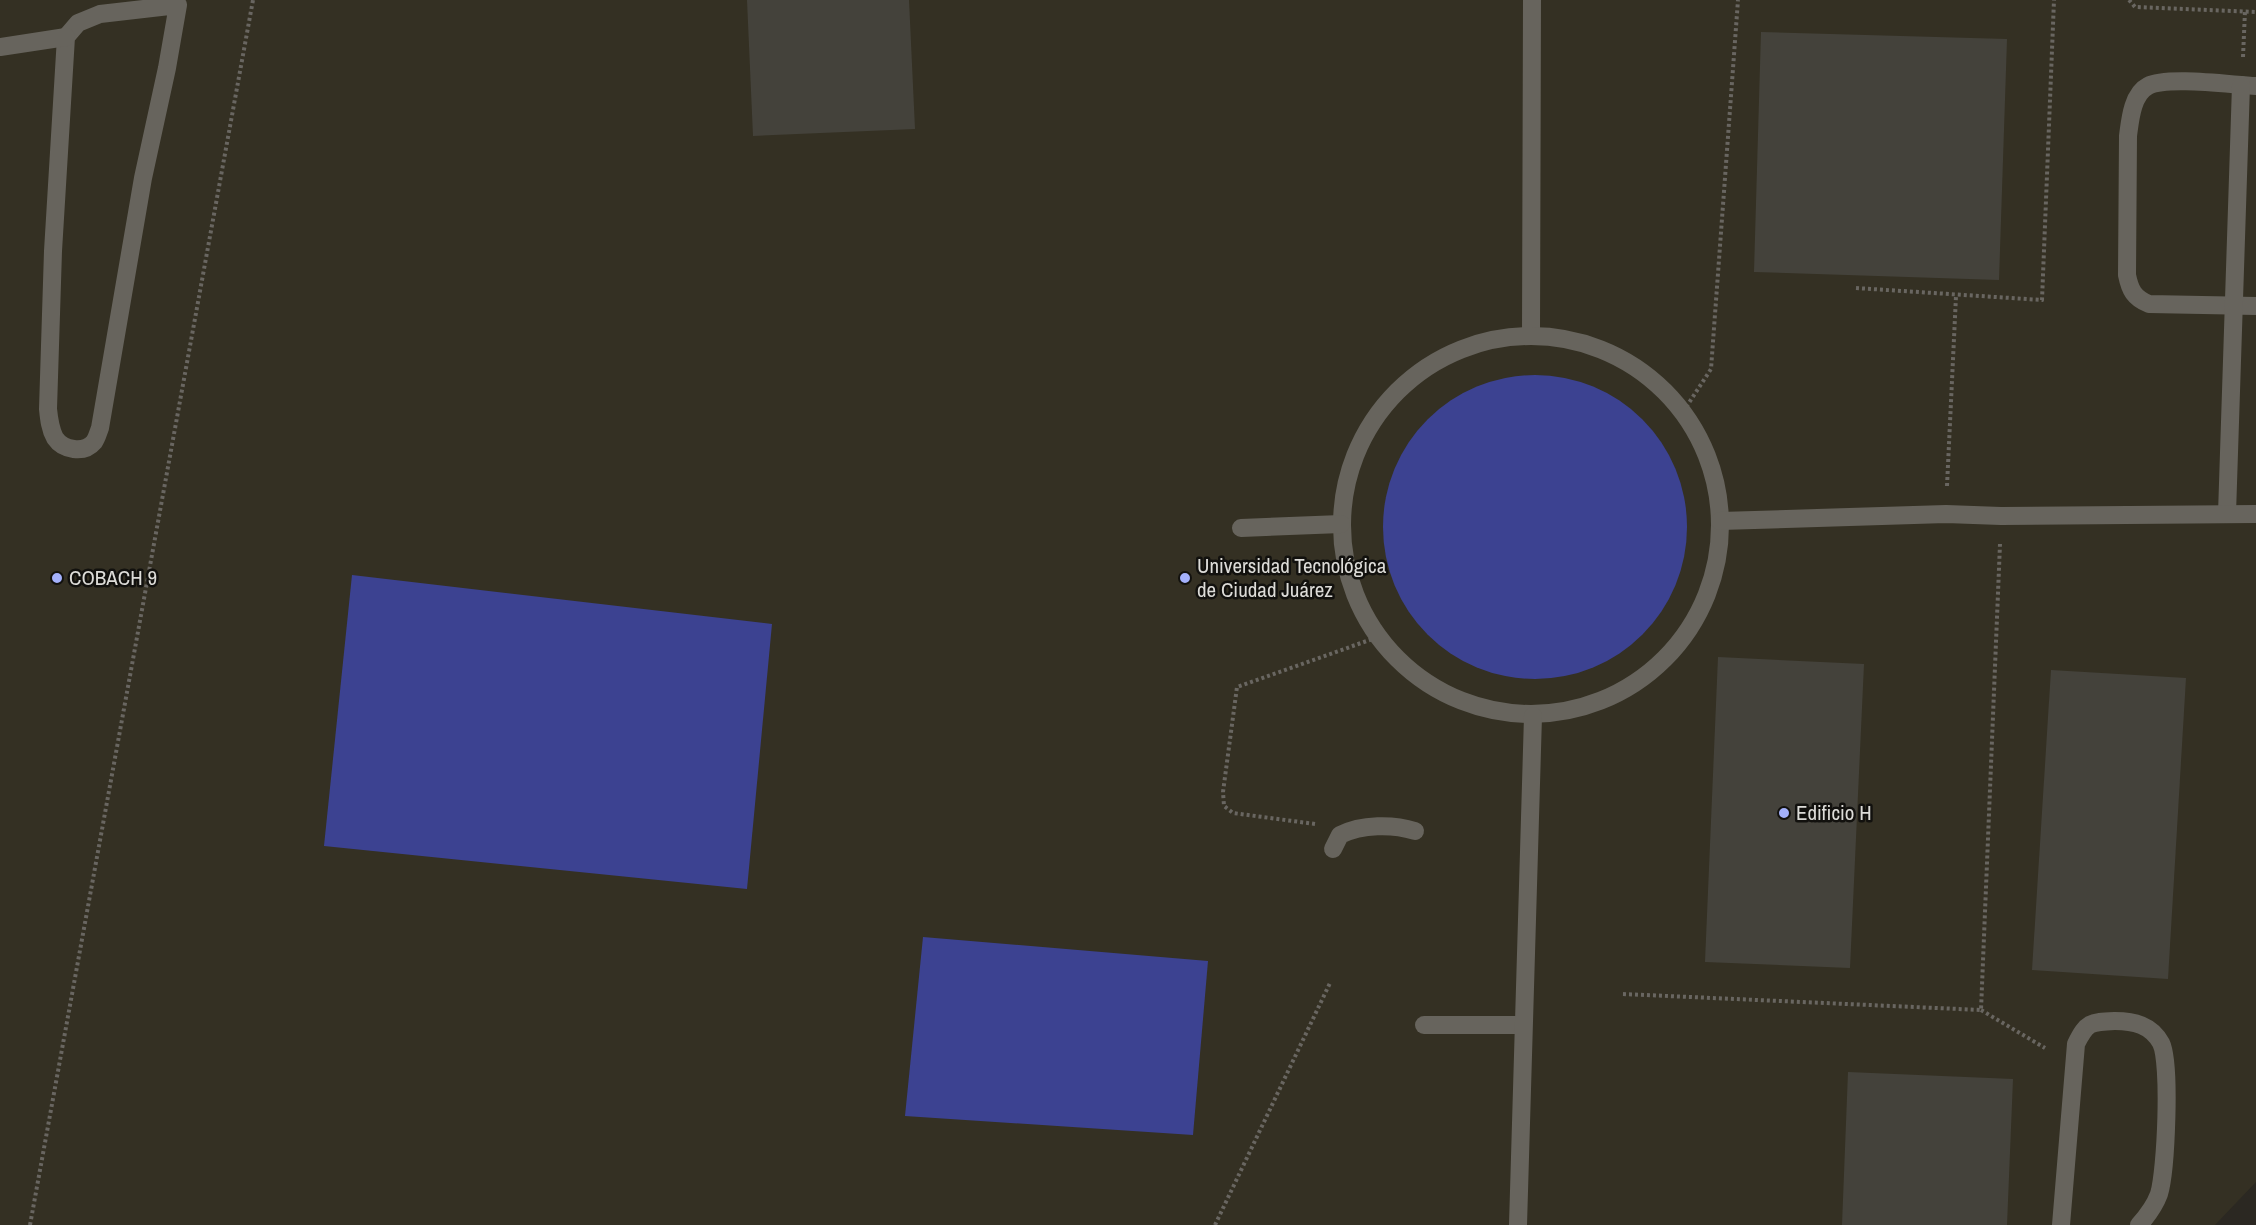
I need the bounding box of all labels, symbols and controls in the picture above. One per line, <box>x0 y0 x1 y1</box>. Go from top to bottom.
place label: Universidad Tecnológica de Ciudad Juárez <box>1197 551 1387 604</box>
place label: COBACH 9 <box>69 563 157 592</box>
marker: COBACH 9 <box>50 571 64 585</box>
marker: Universidad Tecnológica de Ciudad Juárez <box>1178 571 1192 585</box>
place label: Edificio H <box>1796 798 1872 827</box>
marker: Edificio H <box>1777 806 1791 820</box>

